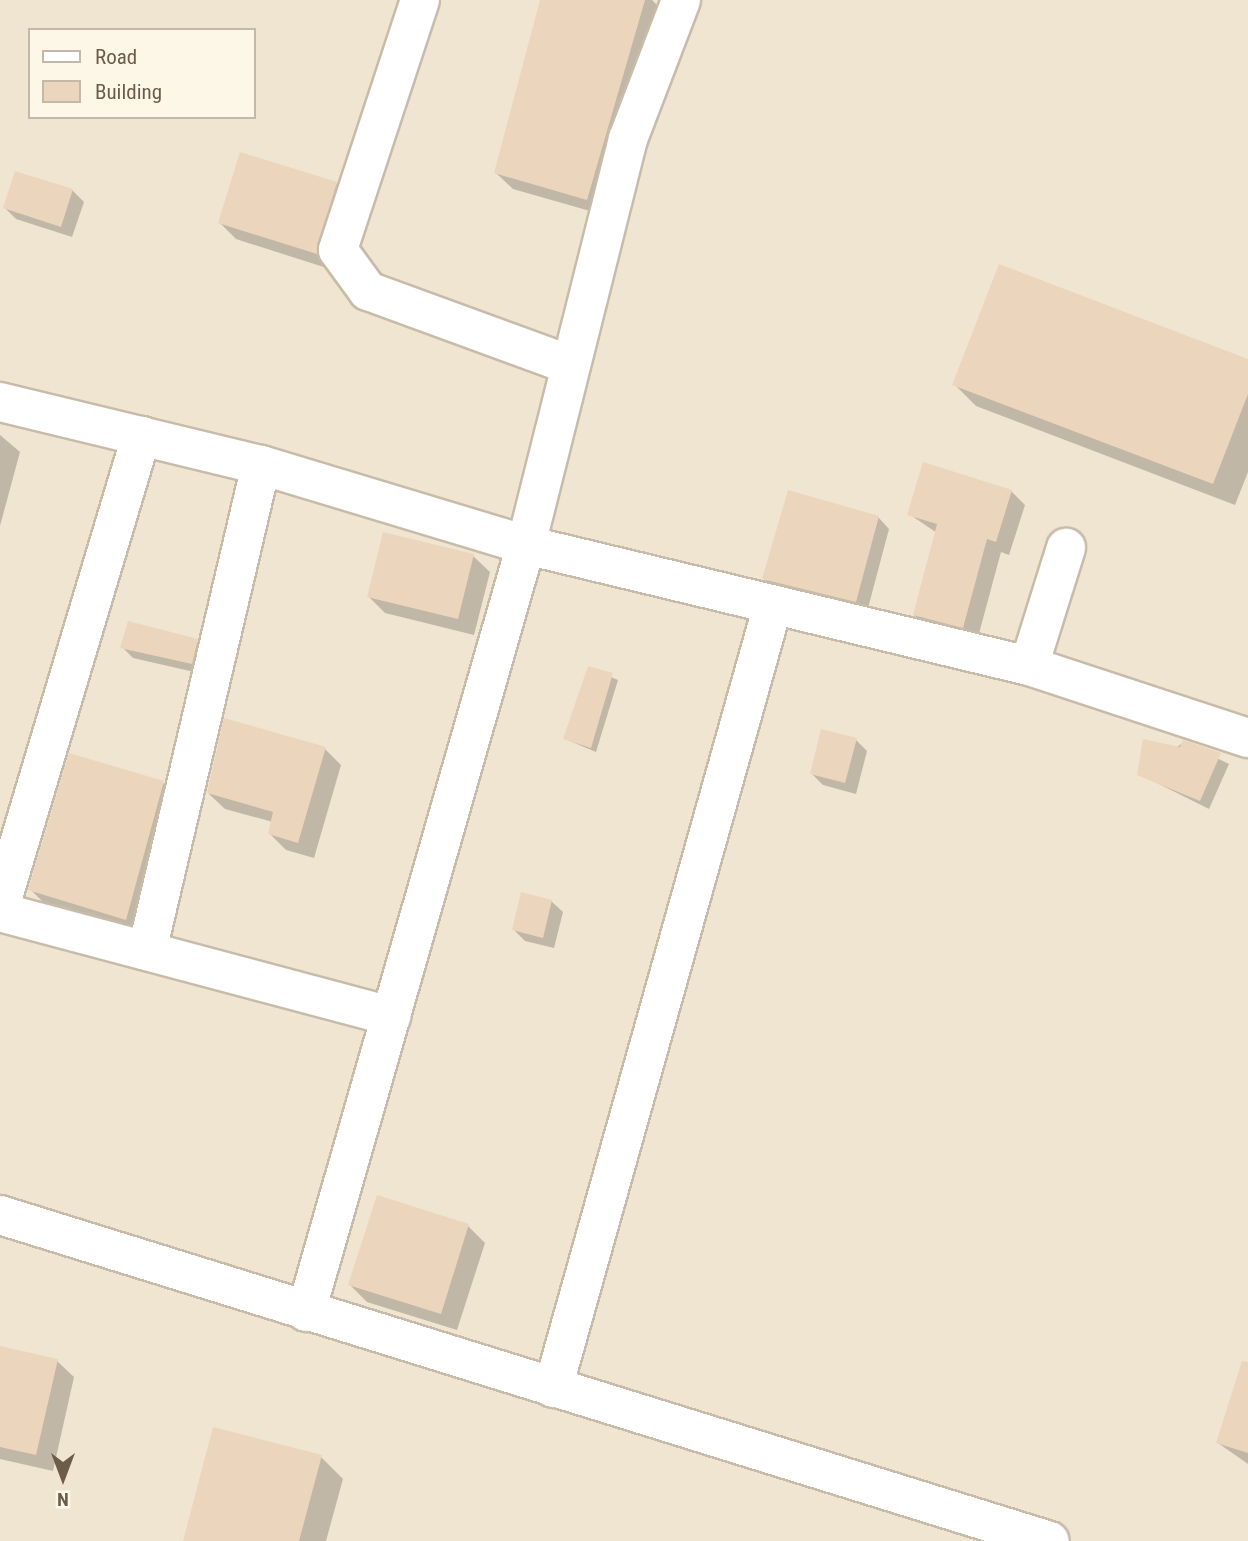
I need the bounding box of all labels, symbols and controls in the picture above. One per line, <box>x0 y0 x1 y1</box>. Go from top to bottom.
legend <box>28 28 256 119</box>
text: Road <box>95 45 137 69</box>
text: Building <box>95 80 162 104</box>
north arrow <box>28 1443 98 1513</box>
text: N <box>57 1488 69 1511</box>

